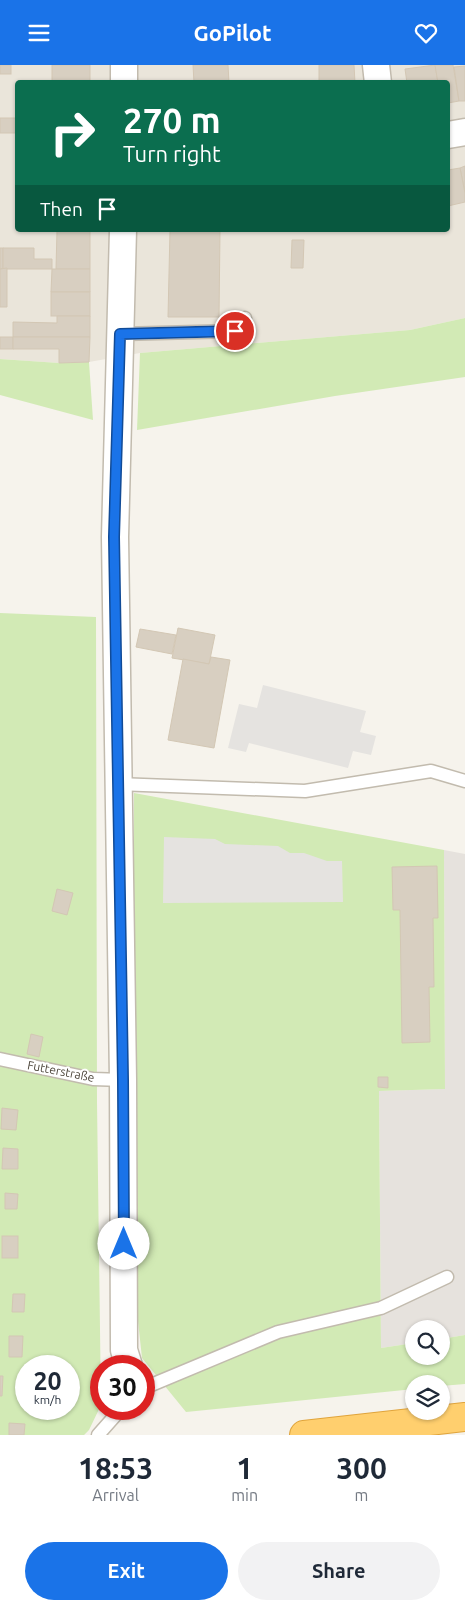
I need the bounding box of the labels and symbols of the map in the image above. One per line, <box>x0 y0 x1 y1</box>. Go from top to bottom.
pin <box>214 310 256 352</box>
street label: Futterstraße <box>26 1058 96 1084</box>
position arrow <box>97 1217 149 1269</box>
speed limit sign: 30 <box>90 1355 155 1420</box>

